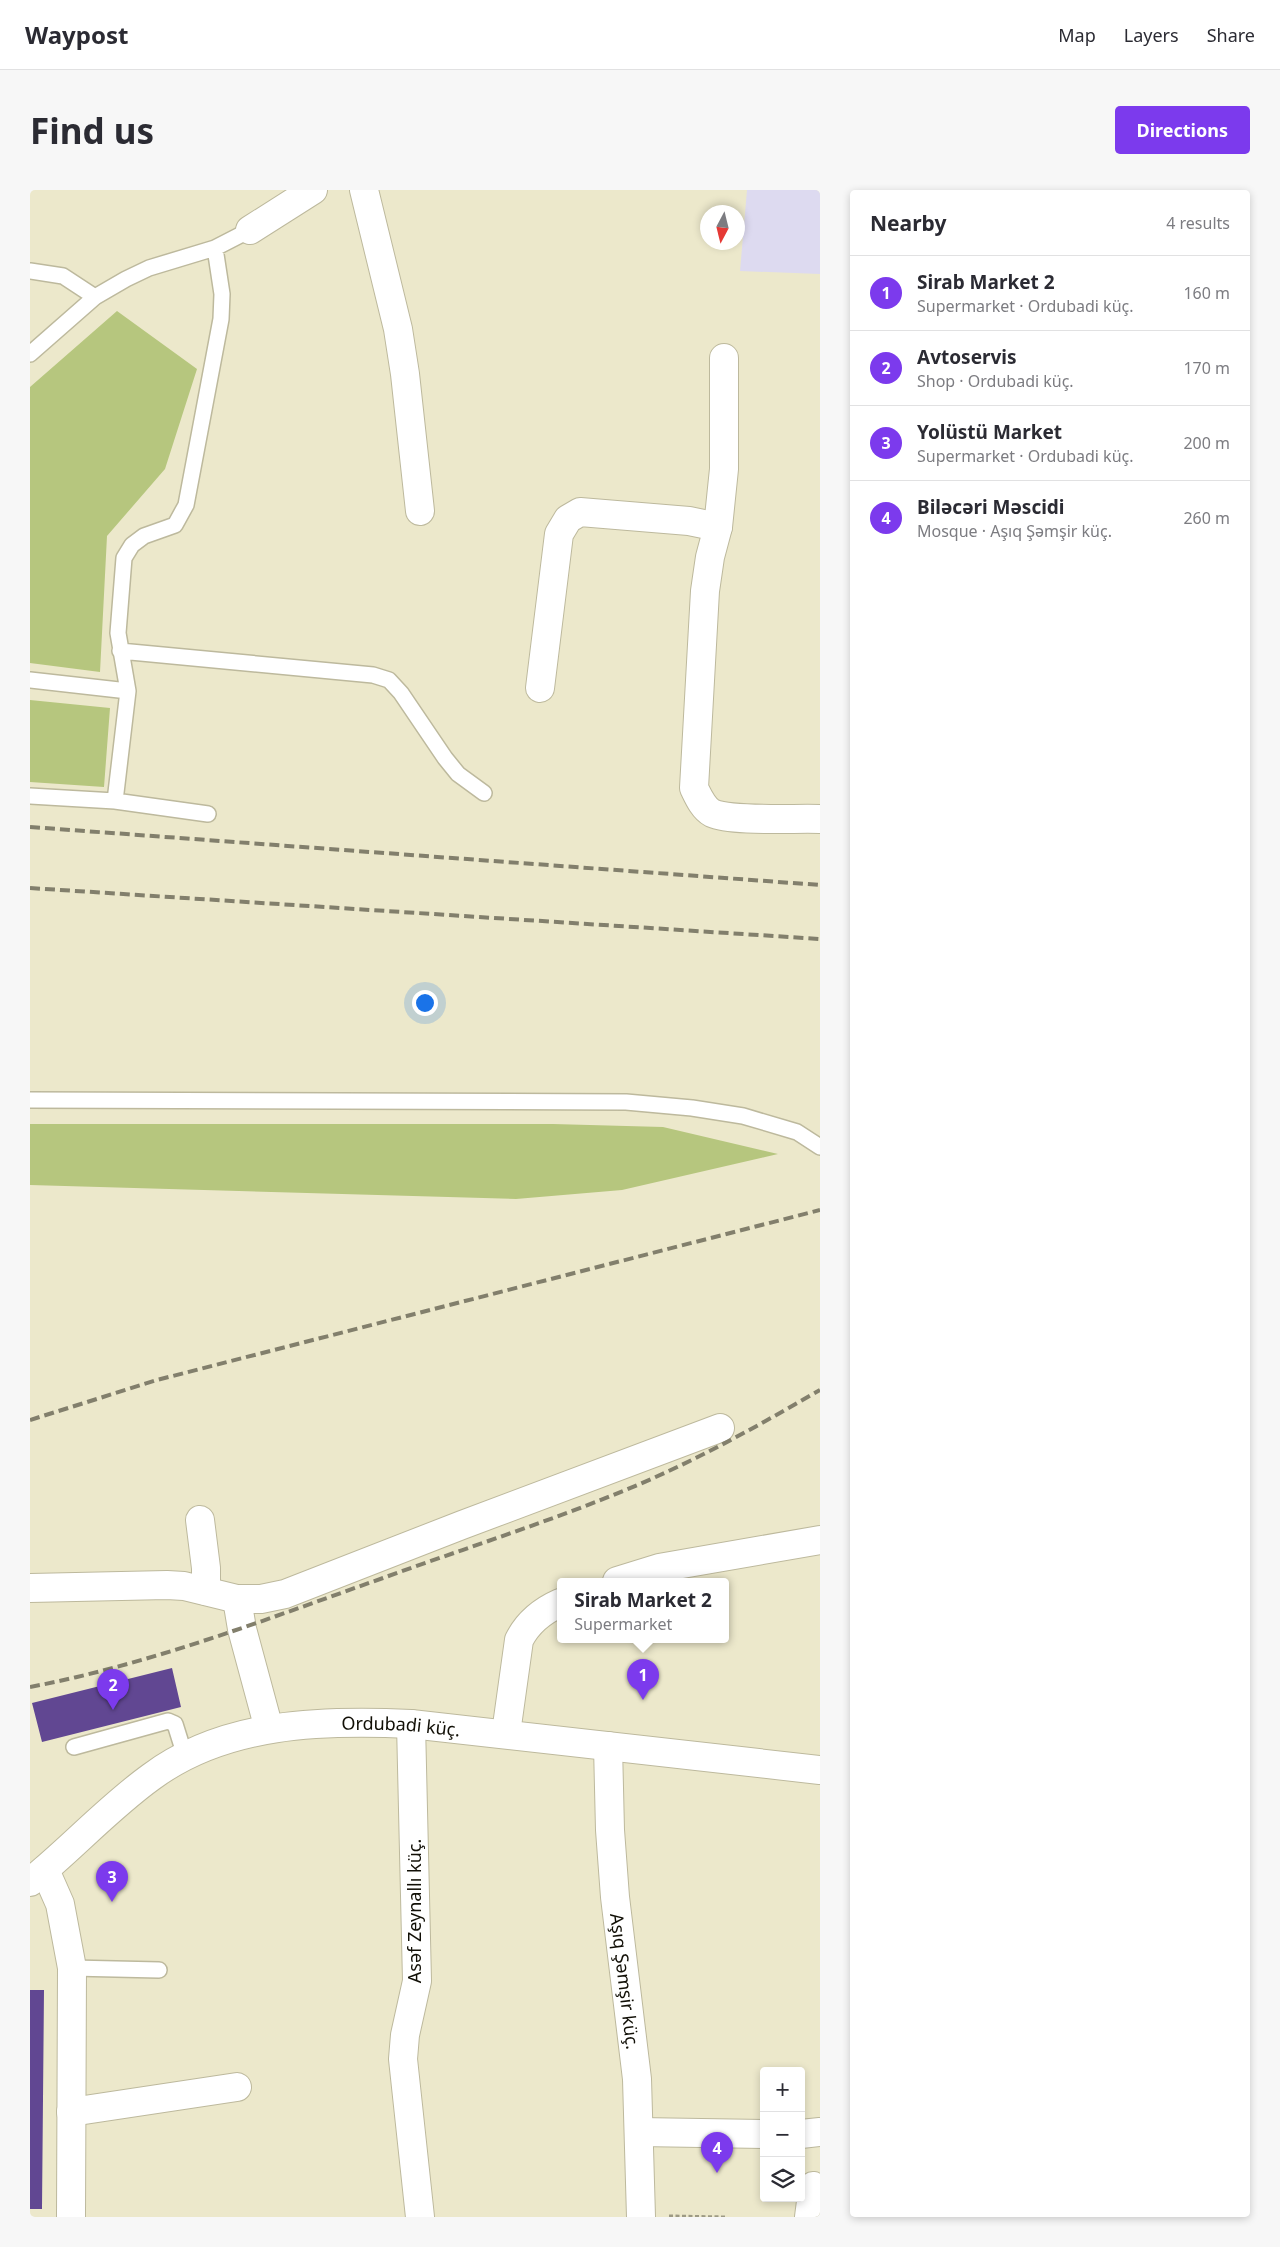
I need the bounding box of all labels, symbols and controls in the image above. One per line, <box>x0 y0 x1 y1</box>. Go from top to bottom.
text: Waypost <box>25 18 128 51</box>
text: Map <box>1058 23 1096 47</box>
text: Layers <box>1124 23 1179 47</box>
text: Share <box>1207 23 1255 47</box>
button: Directions <box>1115 106 1250 154</box>
text: Find us <box>30 107 154 154</box>
north arrow <box>700 205 745 250</box>
text: Nearby <box>870 209 946 237</box>
text: 4 results <box>1166 212 1230 234</box>
text: Sirab Market 2 <box>917 269 1055 295</box>
text: 1 <box>881 282 891 304</box>
text: 160 m <box>1183 282 1230 304</box>
text: Supermarket · Ordubadi küç. <box>917 295 1134 317</box>
text: Avtoservis <box>917 344 1017 370</box>
text: 2 <box>881 357 891 379</box>
text: 170 m <box>1183 357 1230 379</box>
text: Shop · Ordubadi küç. <box>917 370 1074 392</box>
text: Yolüstü Market <box>917 419 1062 445</box>
text: 3 <box>881 432 891 454</box>
text: 200 m <box>1183 432 1230 454</box>
text: Supermarket · Ordubadi küç. <box>917 445 1134 467</box>
text: Biləcəri Məscidi <box>917 494 1065 520</box>
text: 4 <box>881 507 891 529</box>
text: 260 m <box>1183 507 1230 529</box>
text: Mosque · Aşıq Şəmşir küç. <box>917 520 1112 542</box>
your location <box>412 990 438 1016</box>
popup <box>557 1578 729 1643</box>
text: Sirab Market 2 <box>574 1587 712 1613</box>
text: Supermarket <box>574 1613 672 1635</box>
pin: 1 <box>627 1659 659 1700</box>
pin: 2 <box>97 1669 129 1710</box>
street label: Ordubadi küç. <box>341 1711 462 1741</box>
street label: Asəf Zeynallı küç. <box>402 1839 426 1983</box>
pin: 3 <box>96 1861 128 1902</box>
street label: Aşıq Şəmşir küç. <box>605 1912 645 2051</box>
map controls <box>760 2067 805 2202</box>
button: + <box>760 2067 805 2112</box>
button: − <box>760 2112 805 2157</box>
pin: 4 <box>701 2132 733 2173</box>
button: layers <box>760 2157 805 2202</box>

